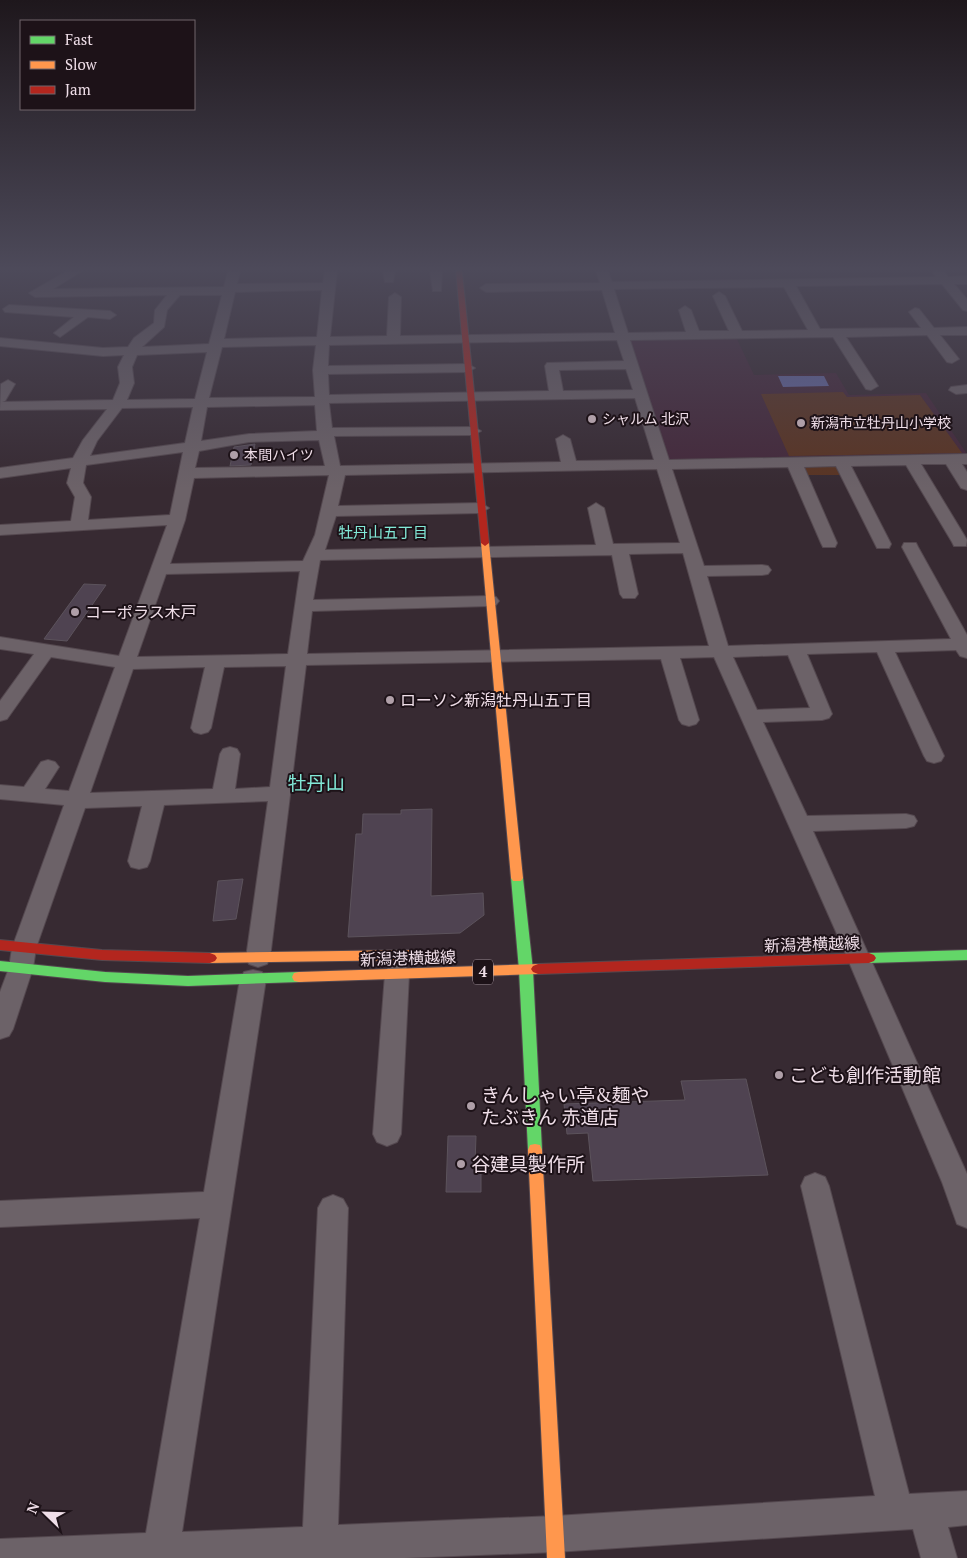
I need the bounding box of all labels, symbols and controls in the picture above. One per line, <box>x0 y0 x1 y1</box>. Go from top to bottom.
legend <box>20 20 195 110</box>
text: Fast <box>65 29 93 49</box>
text: Slow <box>65 54 98 74</box>
text: Jam <box>65 79 91 99</box>
place label: シャルム 北沢 <box>602 409 689 428</box>
marker: シャルム 北沢 <box>586 413 598 425</box>
place label: 新潟市立牡丹山小学校 <box>811 413 951 432</box>
marker: 新潟市立牡丹山小学校 <box>795 417 807 429</box>
place label: 本間ハイツ <box>244 445 314 464</box>
marker: 本間ハイツ <box>228 449 240 461</box>
district label: 牡丹山五丁目 <box>338 522 428 542</box>
place label: コーポラス木戸 <box>85 601 197 623</box>
marker: コーポラス木戸 <box>69 606 81 618</box>
place label: ローソン新潟牡丹山五丁目 <box>400 689 592 711</box>
marker: ローソン新潟牡丹山五丁目 <box>384 694 396 706</box>
district label: 牡丹山 <box>287 770 345 795</box>
street label: 新潟港横越線 <box>764 931 860 957</box>
street label: 新潟港横越線 <box>360 945 456 971</box>
road number: 4 <box>473 960 493 984</box>
place label: こども創作活動館 <box>789 1062 941 1087</box>
marker: こども創作活動館 <box>773 1069 785 1081</box>
place label: きんしゃい亭&麺や たぶきん 赤道店 <box>481 1082 650 1129</box>
marker: きんしゃい亭&麺や たぶきん 赤道店 <box>465 1100 477 1112</box>
place label: 谷建具製作所 <box>471 1151 585 1176</box>
marker: 谷建具製作所 <box>455 1158 467 1170</box>
north arrow <box>20 1488 70 1538</box>
text: N <box>22 1499 44 1516</box>

